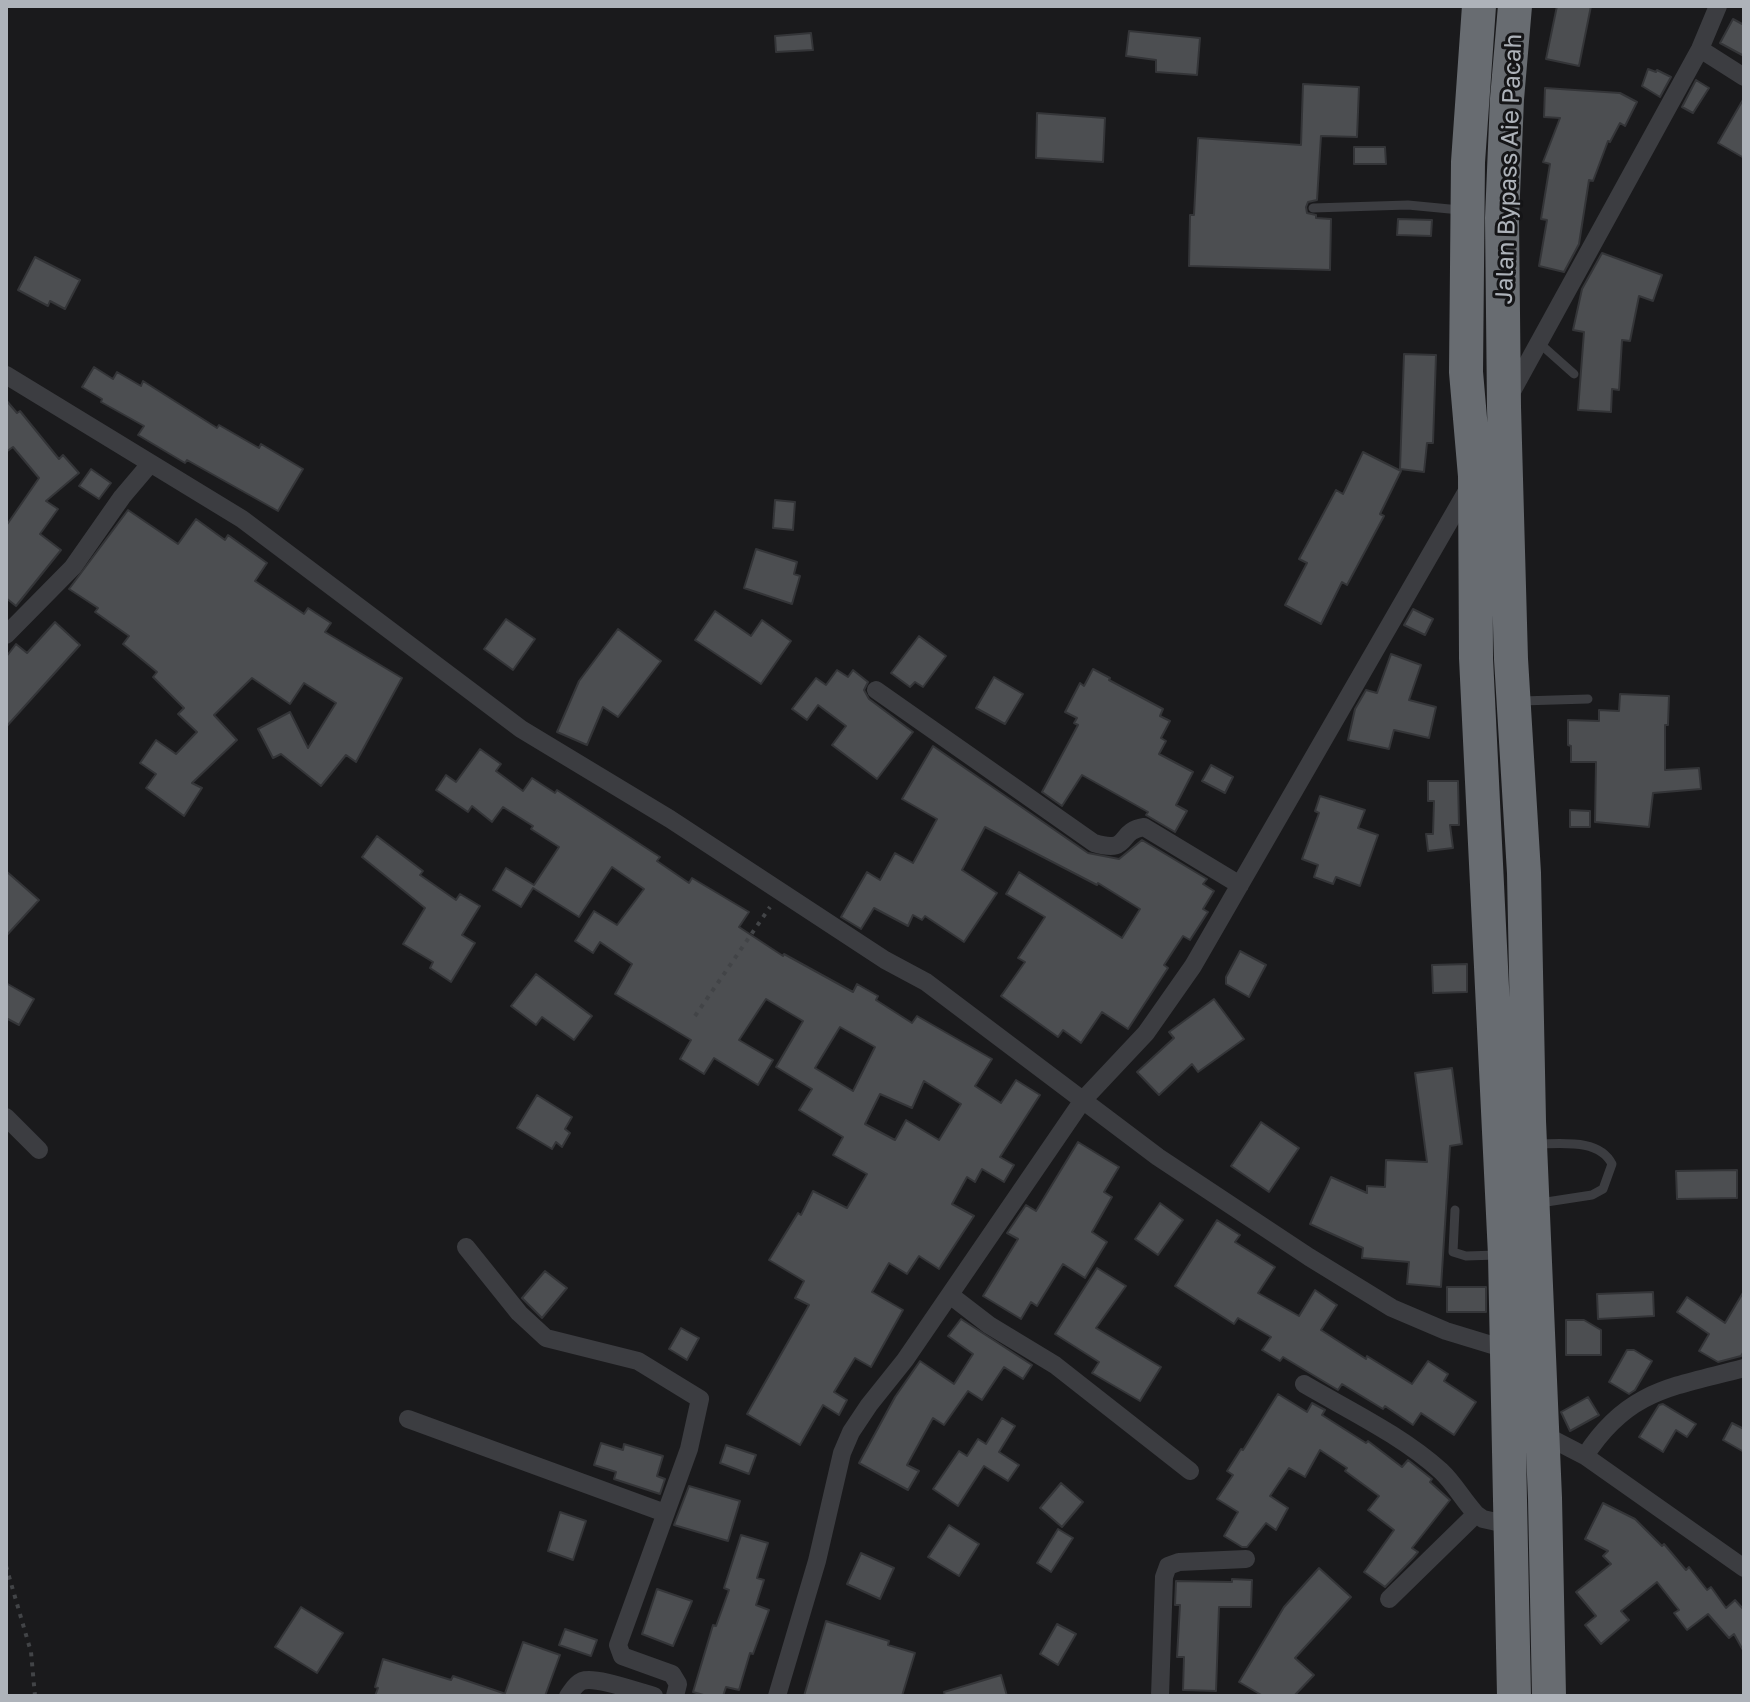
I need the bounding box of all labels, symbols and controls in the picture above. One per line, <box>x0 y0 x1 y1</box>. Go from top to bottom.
street label: Jalan Bypass Aie Pacah <box>1490 33 1528 305</box>

